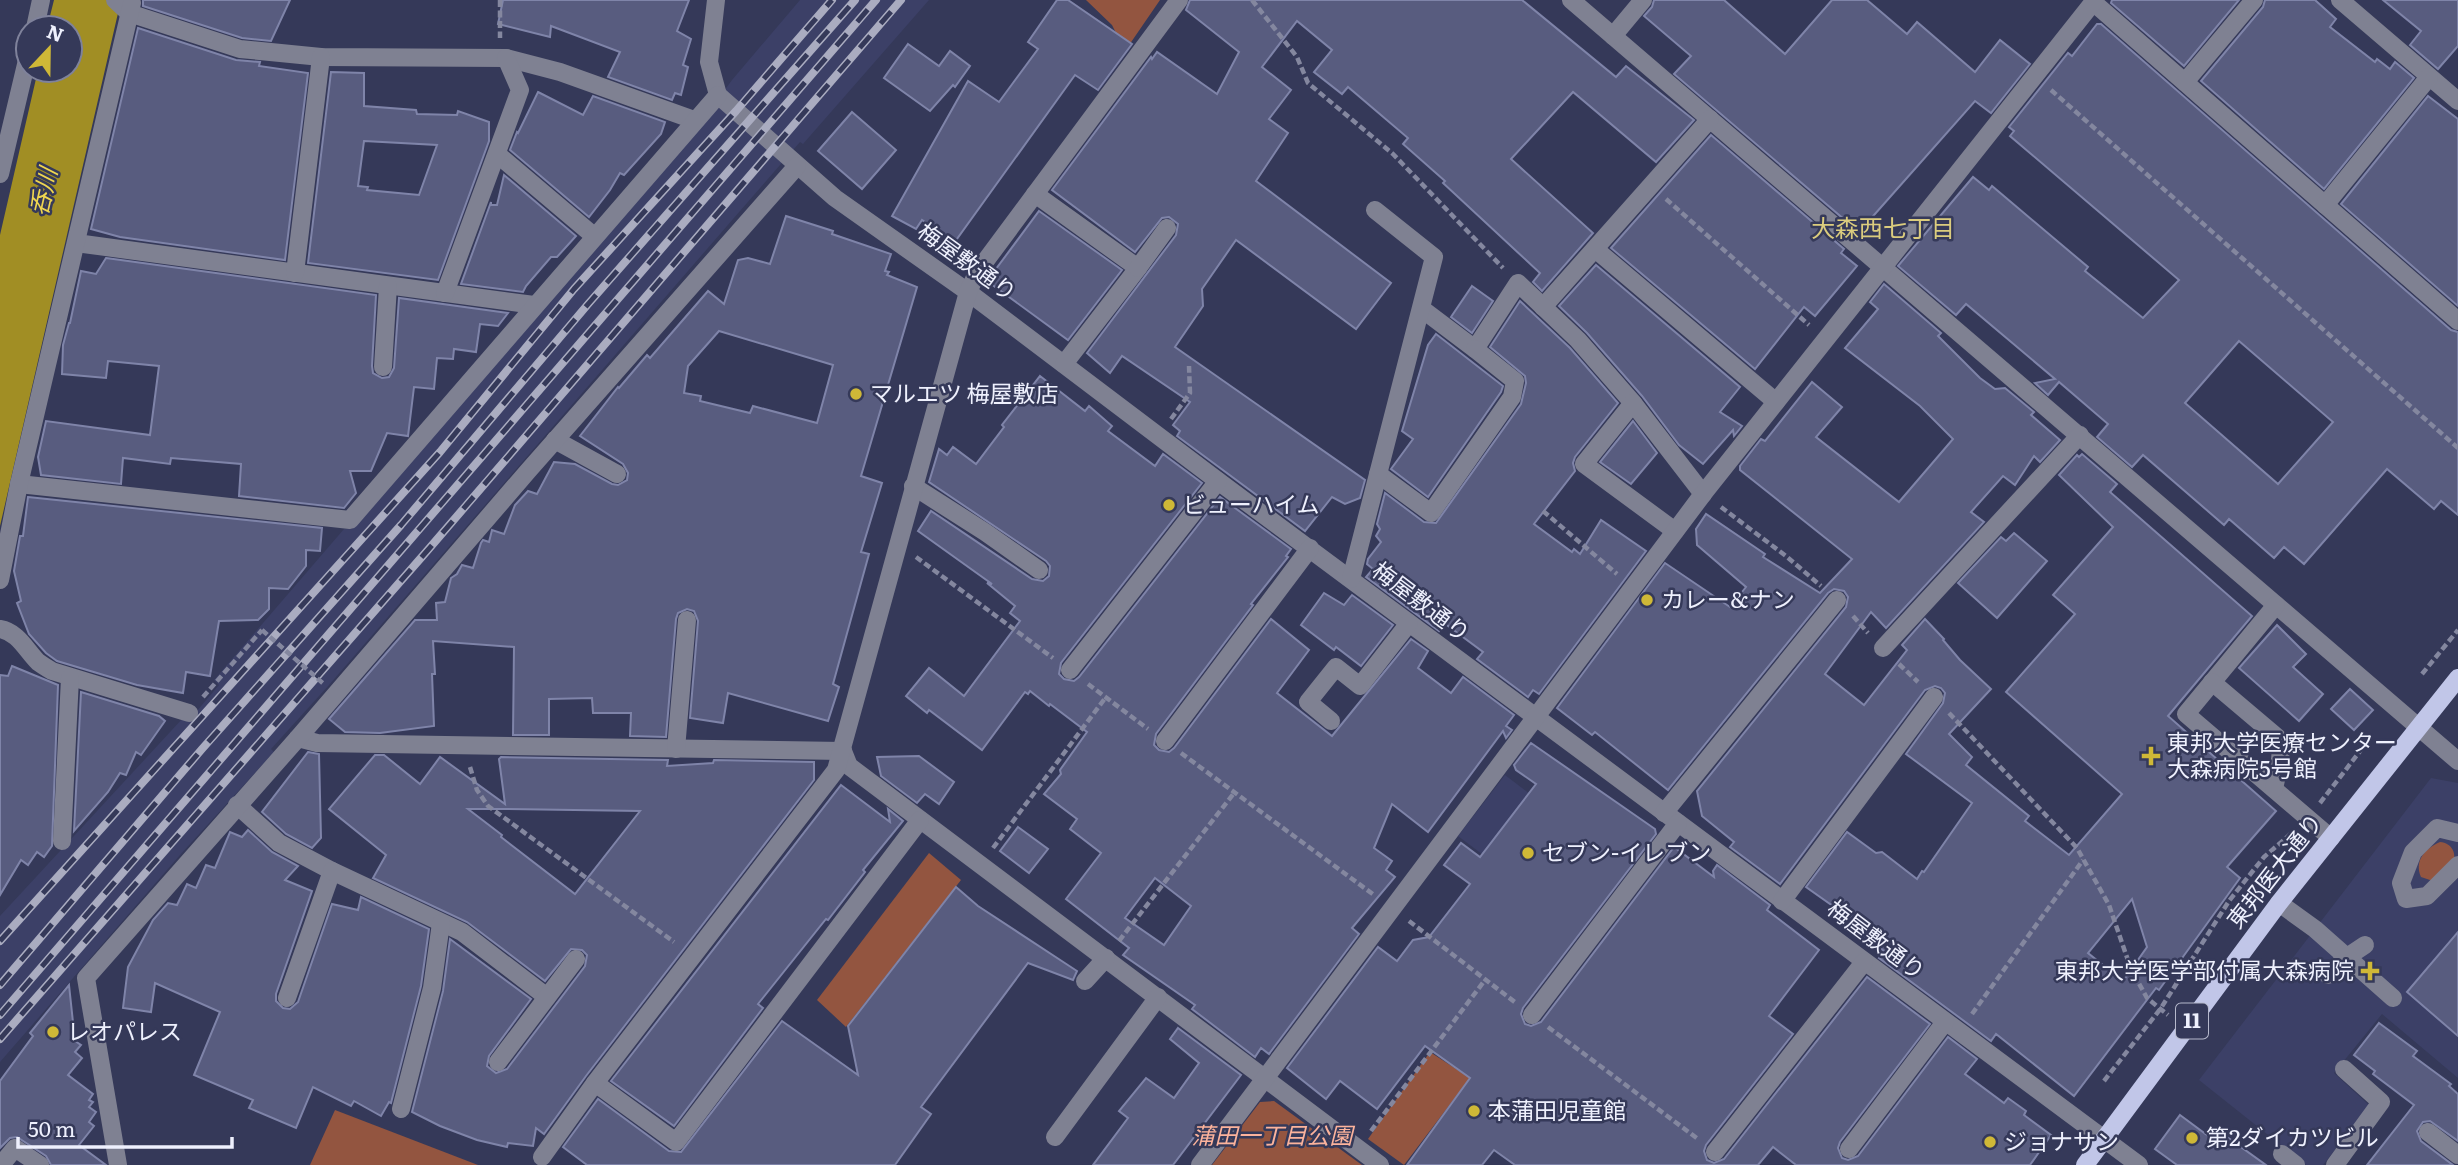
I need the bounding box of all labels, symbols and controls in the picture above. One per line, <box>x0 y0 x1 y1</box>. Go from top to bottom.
north arrow <box>14 14 84 84</box>
text: N <box>43 16 68 48</box>
water label: 呑川 <box>19 161 65 219</box>
district label: 大森西七丁目 <box>1811 209 1955 244</box>
street label: 梅屋敷通り <box>912 213 1025 308</box>
place label: マルエツ 梅屋敷店 <box>870 375 1059 409</box>
marker: マルエツ 梅屋敷店 <box>848 386 864 402</box>
place label: ビューハイム <box>1183 486 1320 520</box>
marker: ビューハイム <box>1161 497 1177 513</box>
street label: 梅屋敷通り <box>1366 552 1478 649</box>
place label: カレー&ナン <box>1661 581 1795 615</box>
marker: カレー&ナン <box>1639 592 1655 608</box>
place label: 東邦大学医療センター 大森病院5号館 <box>2167 724 2397 784</box>
marker: 東邦大学医療センター 大森病院5号館 <box>2141 746 2161 766</box>
street label: 東邦医大通り <box>2218 805 2329 935</box>
place label: セブン-イレブン <box>1542 834 1711 868</box>
marker: セブン-イレブン <box>1520 845 1536 861</box>
street label: 梅屋敷通り <box>1821 890 1933 987</box>
place label: 東邦大学医学部付属大森病院 <box>2055 952 2354 986</box>
marker: 東邦大学医学部付属大森病院 <box>2360 961 2380 981</box>
road number: 11 <box>2176 1004 2208 1038</box>
place label: レオパレス <box>67 1013 182 1047</box>
marker: レオパレス <box>45 1024 61 1040</box>
place label: 本蒲田児童館 <box>1488 1092 1626 1126</box>
marker: 本蒲田児童館 <box>1466 1103 1482 1119</box>
scale bar <box>18 1106 231 1150</box>
text: 50 m <box>28 1112 75 1143</box>
park label: 蒲田一丁目公園 <box>1192 1117 1356 1151</box>
place label: 第2ダイカツビル <box>2206 1119 2379 1153</box>
place label: ジョナサン <box>2004 1123 2119 1157</box>
marker: 第2ダイカツビル <box>2184 1130 2200 1146</box>
marker: ジョナサン <box>1982 1134 1998 1150</box>

